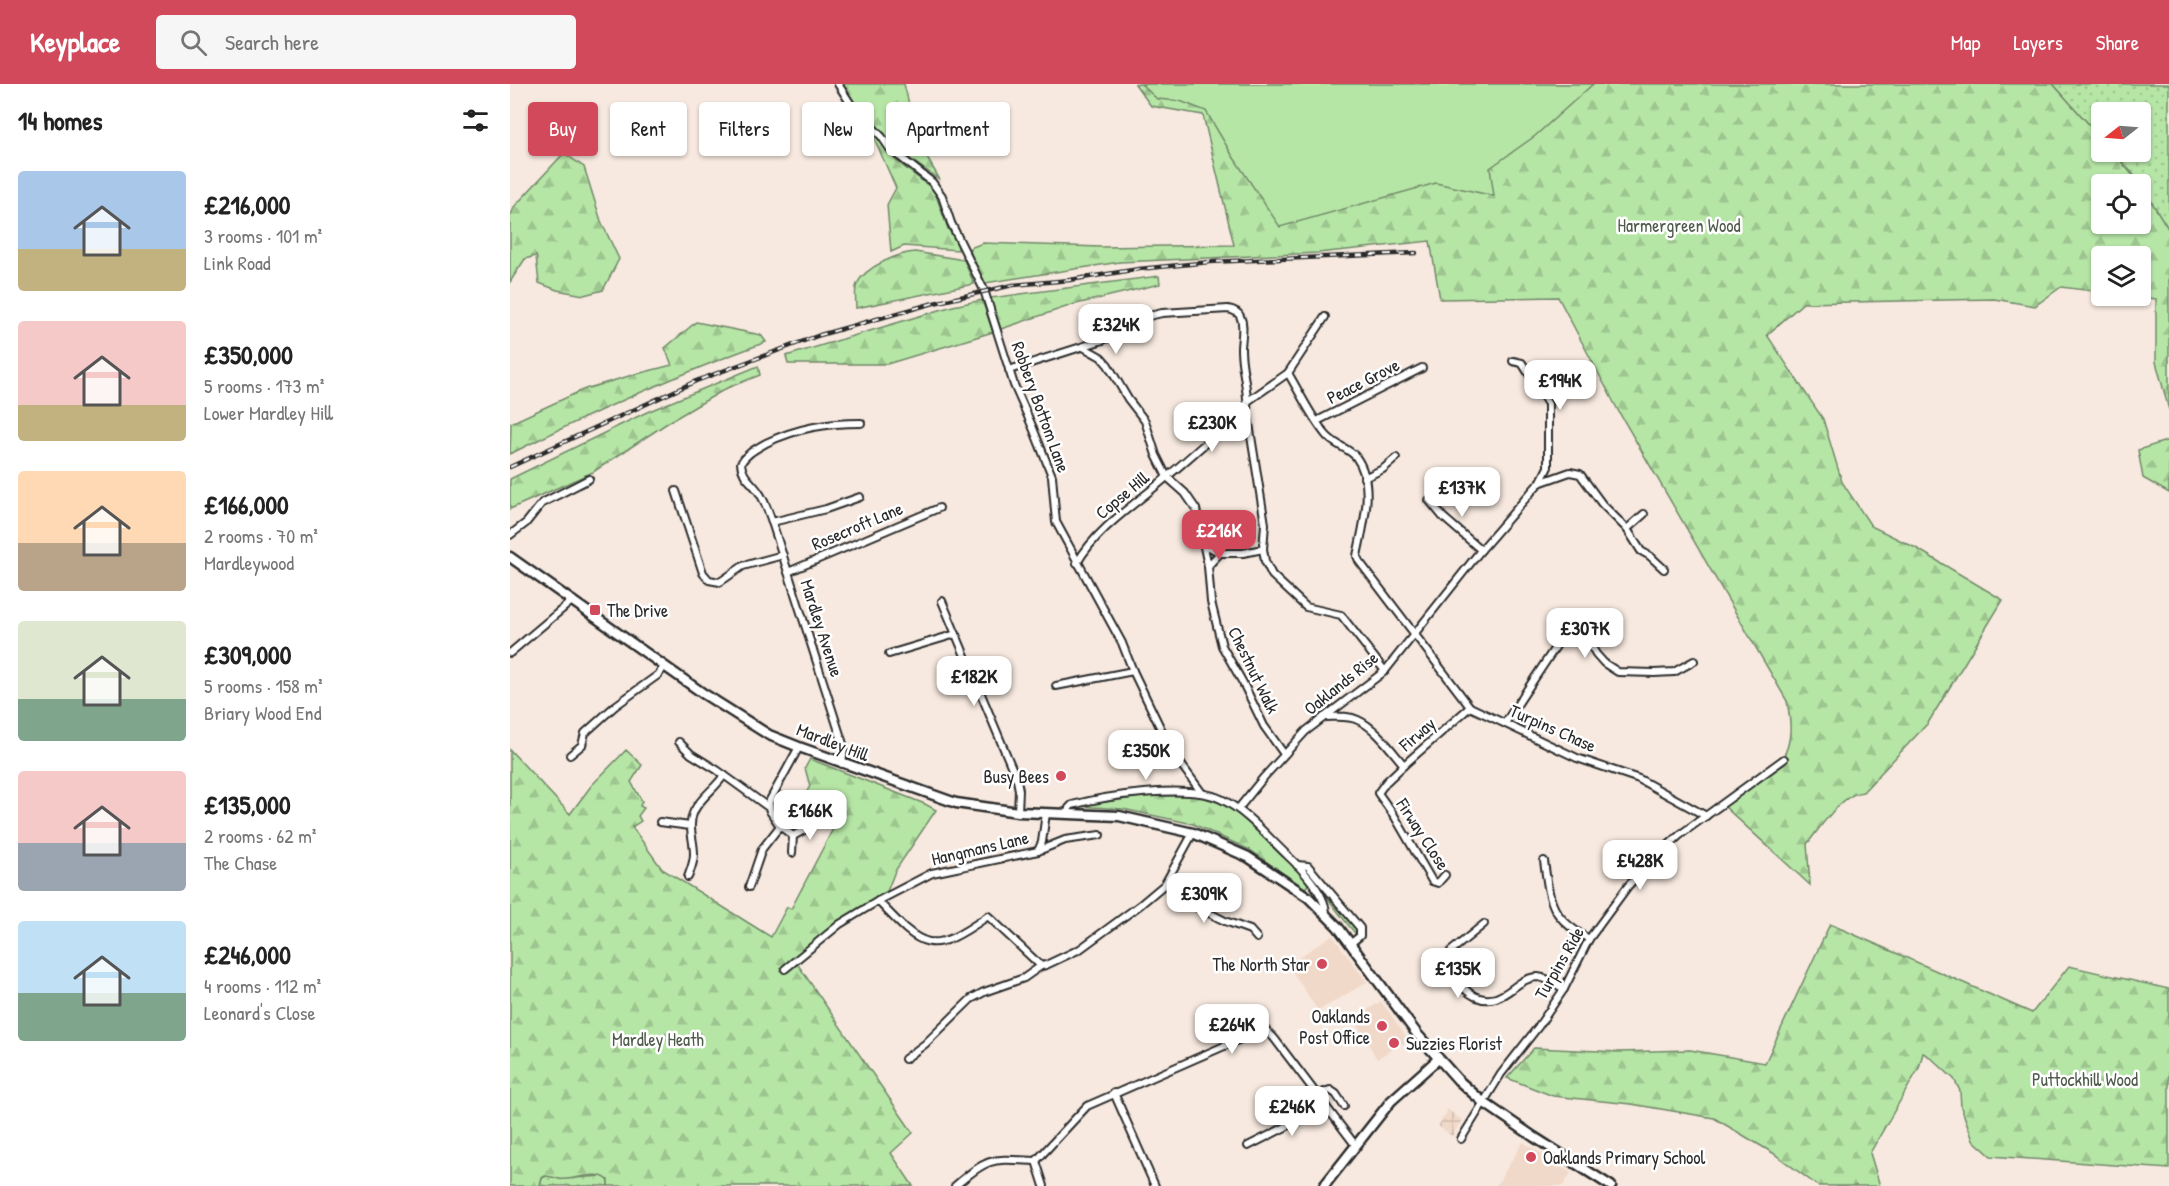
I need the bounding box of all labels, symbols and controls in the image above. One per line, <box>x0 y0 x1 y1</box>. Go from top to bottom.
search box <box>156 15 576 69</box>
text: Keyplace <box>30 23 120 61</box>
icon: search <box>177 26 210 59</box>
text: Search here <box>225 27 319 57</box>
text: Map <box>1951 28 1980 57</box>
text: Layers <box>2013 28 2063 57</box>
text: Share <box>2096 28 2139 57</box>
chip: Buy <box>528 102 598 156</box>
chip: Rent <box>610 102 687 156</box>
chip: Filters <box>699 102 790 156</box>
chip: New <box>802 102 874 156</box>
chip: Apartment <box>886 102 1010 156</box>
north arrow <box>2091 102 2151 162</box>
map controls <box>2091 102 2151 306</box>
text: 14 homes <box>18 103 103 138</box>
icon: filters <box>459 104 492 137</box>
button: locate <box>2091 174 2151 234</box>
text: £216,000 <box>204 187 290 222</box>
icon: home <box>66 195 138 267</box>
park label: Harmergreen Wood <box>1618 213 1740 238</box>
text: 3 rooms · 101 m² <box>204 222 322 249</box>
button: layers <box>2091 246 2151 306</box>
text: Link Road <box>204 249 271 276</box>
pin: £324K <box>1074 304 1158 355</box>
text: £324K <box>1092 310 1140 337</box>
text: £350,000 <box>204 337 293 372</box>
street label: Robbery Bottom Lane <box>1006 338 1076 476</box>
icon: home <box>66 345 138 417</box>
street label: Peace Grove <box>1322 352 1404 410</box>
pin: £194K <box>1518 360 1602 411</box>
text: £194K <box>1538 366 1582 393</box>
text: 5 rooms · 173 m² <box>204 372 324 399</box>
text: Lower Mardley Hill <box>204 399 333 426</box>
pin: £230K <box>1170 402 1254 453</box>
text: £230K <box>1188 408 1236 435</box>
street label: Copse Hill <box>1090 465 1154 525</box>
pin: £137K <box>1420 467 1504 518</box>
text: £137K <box>1438 473 1486 500</box>
text: £166,000 <box>204 487 289 522</box>
icon: home <box>66 495 138 567</box>
street label: Rosecroft Lane <box>808 496 906 556</box>
pin: £216K <box>1177 510 1261 561</box>
text: £216K <box>1196 516 1242 543</box>
text: 2 rooms · 70 m² <box>204 522 318 549</box>
text: Mardleywood <box>204 549 294 576</box>
street label: Mardley Avenue <box>794 576 850 680</box>
place label: The Drive <box>607 598 668 623</box>
marker: The Drive <box>588 603 602 617</box>
pin: £307K <box>1543 608 1627 659</box>
text: £307K <box>1560 614 1610 641</box>
street label: Chestnut Walk <box>1222 622 1286 718</box>
text: £309,000 <box>204 637 291 672</box>
icon: home <box>66 645 138 717</box>
street label: Oaklands Rise <box>1299 645 1383 721</box>
pin: £182K <box>932 656 1016 707</box>
text: £182K <box>951 662 997 689</box>
text: 5 rooms · 158 m² <box>204 672 323 699</box>
street label: Turpins Chase <box>1506 698 1600 758</box>
text: Briary Wood End <box>204 699 321 726</box>
street label: Firway <box>1393 711 1441 757</box>
street label: Mardley Hill <box>793 717 873 767</box>
pin: £350K <box>1104 730 1188 781</box>
text: £350K <box>1122 736 1170 763</box>
place label: Busy Bees <box>984 764 1049 789</box>
marker: Busy Bees <box>1054 769 1068 783</box>
text: £135,000 <box>204 787 291 822</box>
pin: £166K <box>768 790 852 841</box>
street label: Firway Close <box>1390 792 1456 875</box>
icon: home <box>66 795 138 867</box>
text: £166K <box>788 796 832 823</box>
text: 2 rooms · 62 m² <box>204 822 316 849</box>
street label: Hangmans Lane <box>929 825 1031 871</box>
pin: £428K <box>1598 840 1682 891</box>
text: £428K <box>1617 846 1663 873</box>
text: The Chase <box>204 849 277 876</box>
pin: £309K <box>1162 873 1246 924</box>
text: £309K <box>1181 879 1227 906</box>
street label: Turpins Ride <box>1528 922 1590 1004</box>
text: £246,000 <box>204 937 291 972</box>
icon: home <box>66 945 138 1017</box>
pin: £135K <box>1416 948 1500 999</box>
place label: The North Star <box>1213 952 1310 977</box>
text: £135K <box>1435 954 1481 981</box>
marker: The North Star <box>1315 957 1329 971</box>
text: 4 rooms · 112 m² <box>204 972 321 999</box>
text: Leonard's Close <box>204 999 315 1026</box>
pin: £264K <box>1190 1004 1274 1055</box>
place label: Oaklands Post Office <box>1299 1004 1370 1050</box>
text: £264K <box>1209 1010 1255 1037</box>
marker: Oaklands Post Office <box>1375 1019 1389 1033</box>
park label: Mardley Heath <box>612 1027 704 1052</box>
place label: Suzzies Florist <box>1406 1031 1503 1056</box>
marker: Suzzies Florist <box>1387 1036 1401 1050</box>
park label: Puttockhill Wood <box>2032 1067 2138 1092</box>
pin: £246K <box>1250 1086 1334 1137</box>
text: £246K <box>1269 1092 1315 1119</box>
place label: Oaklands Primary School <box>1543 1145 1706 1170</box>
marker: Oaklands Primary School <box>1524 1150 1538 1164</box>

